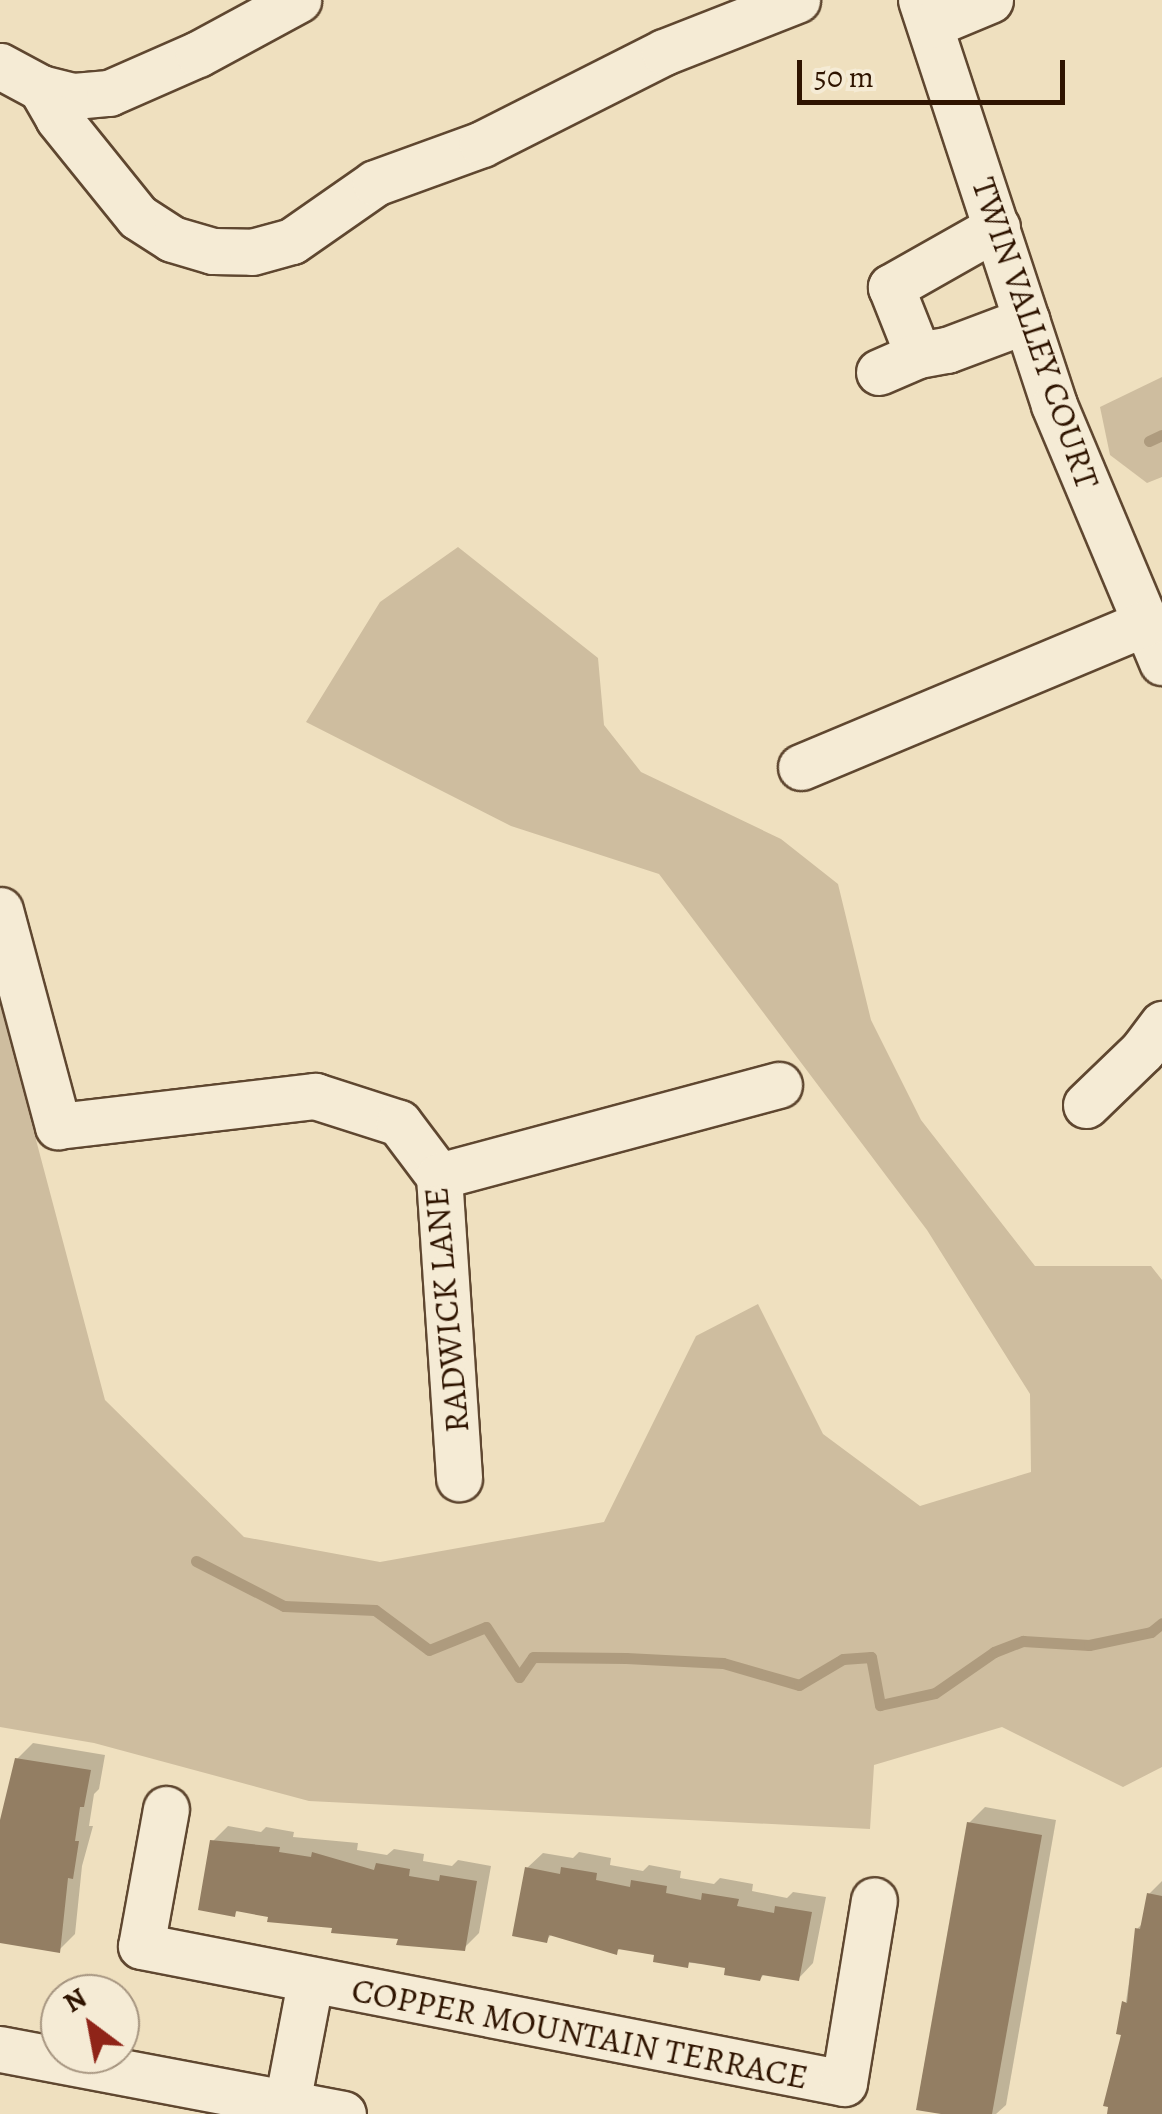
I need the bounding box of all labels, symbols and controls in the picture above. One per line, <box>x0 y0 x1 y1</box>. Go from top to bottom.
scale bar <box>802 40 1070 102</box>
text: 50 m <box>814 57 874 97</box>
street label: TWIN VALLEY COURT <box>963 172 1109 494</box>
street label: RADWICK LANE <box>414 1185 478 1435</box>
street label: COPPER MOUNTAIN TERRACE <box>348 1968 812 2098</box>
north arrow <box>40 1974 140 2074</box>
text: N <box>56 1979 94 2022</box>

